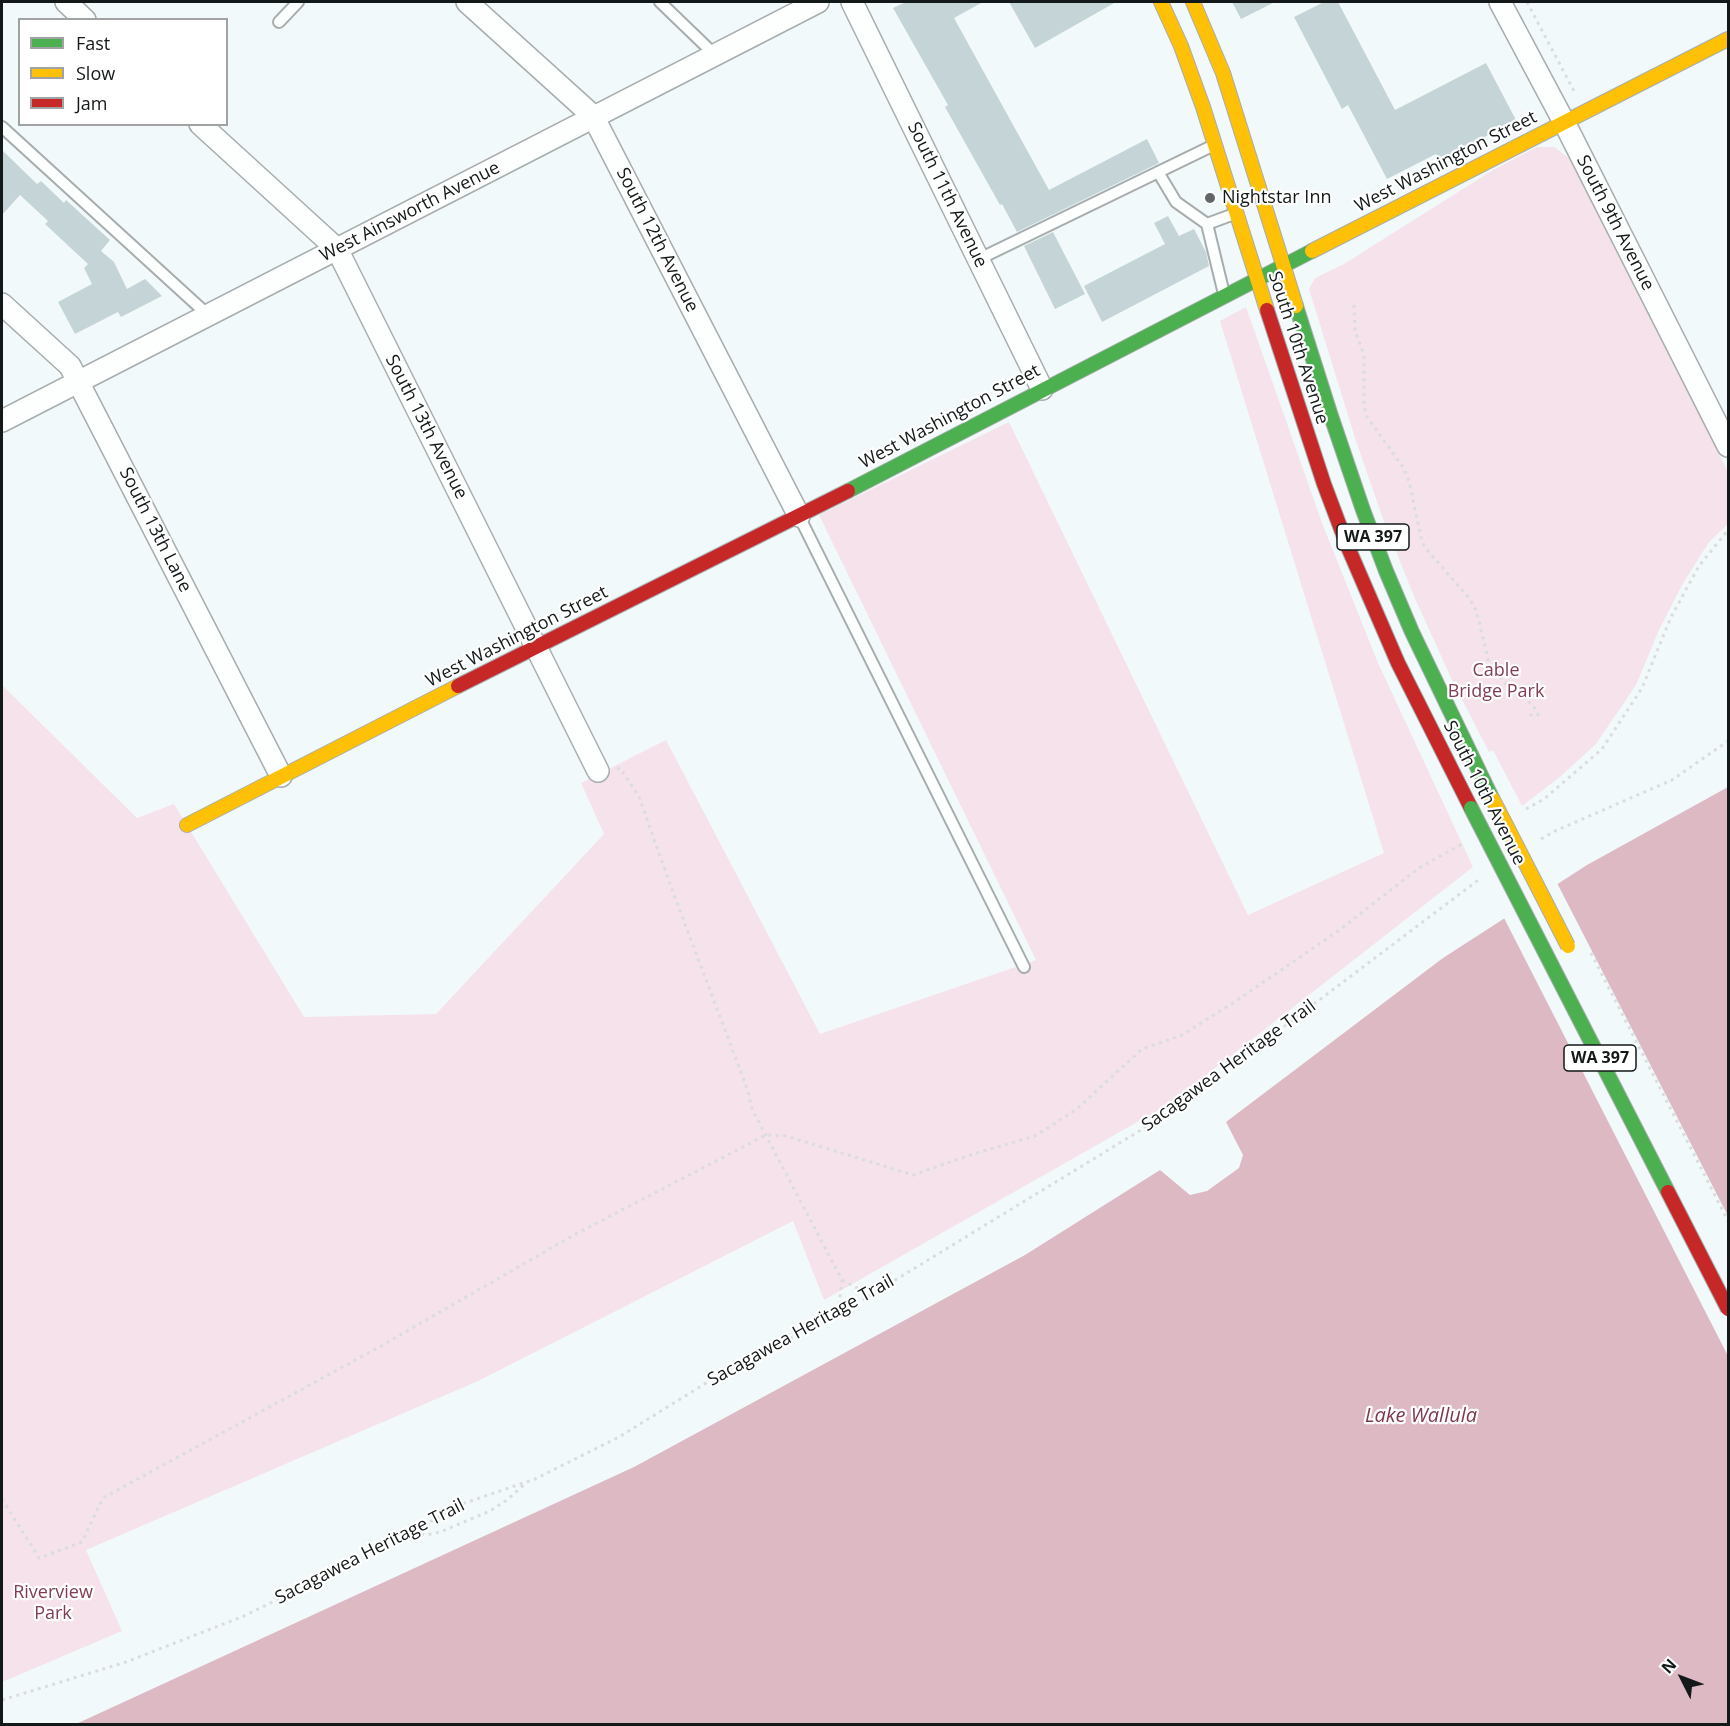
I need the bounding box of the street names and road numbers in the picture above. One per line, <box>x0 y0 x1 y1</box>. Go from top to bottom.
street label: West Washington Street <box>1351 107 1541 217</box>
street label: South 11th Avenue <box>902 119 992 271</box>
street label: South 9th Avenue <box>1572 152 1658 294</box>
street label: West Ainsworth Avenue <box>316 157 504 267</box>
street label: South 12th Avenue <box>611 164 703 316</box>
street label: South 10th Avenue <box>1263 269 1333 427</box>
street label: South 13th Avenue <box>380 351 472 503</box>
street label: West Washington Street <box>856 360 1044 474</box>
street label: South 13th Lane <box>114 464 196 596</box>
road number: WA 397 <box>1337 524 1409 550</box>
street label: West Washington Street <box>422 582 612 692</box>
street label: South 10th Avenue <box>1438 717 1530 869</box>
street label: Sacagawea Heritage Trail <box>1138 996 1320 1136</box>
road number: WA 397 <box>1564 1045 1636 1071</box>
street label: Sacagawea Heritage Trail <box>704 1271 898 1391</box>
street label: Sacagawea Heritage Trail <box>272 1495 468 1609</box>

